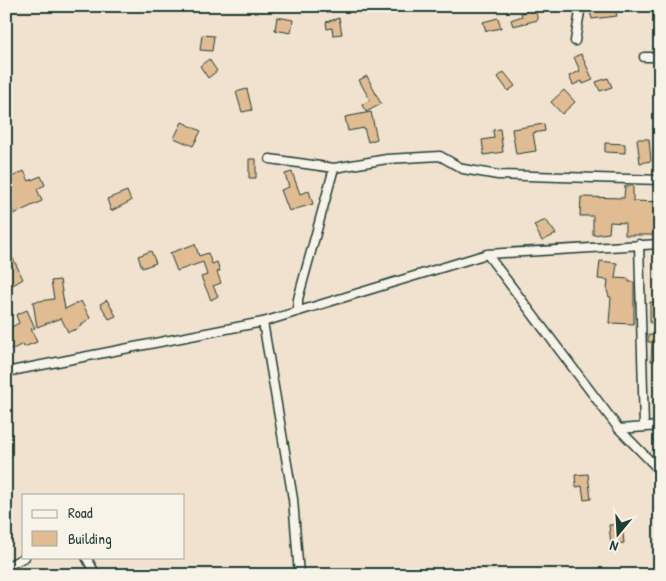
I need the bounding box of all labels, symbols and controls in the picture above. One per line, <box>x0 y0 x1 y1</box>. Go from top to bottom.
legend <box>22 494 185 558</box>
text: Road <box>68 502 93 523</box>
north arrow <box>594 508 644 558</box>
text: Building <box>68 528 112 549</box>
text: N <box>607 536 620 557</box>

